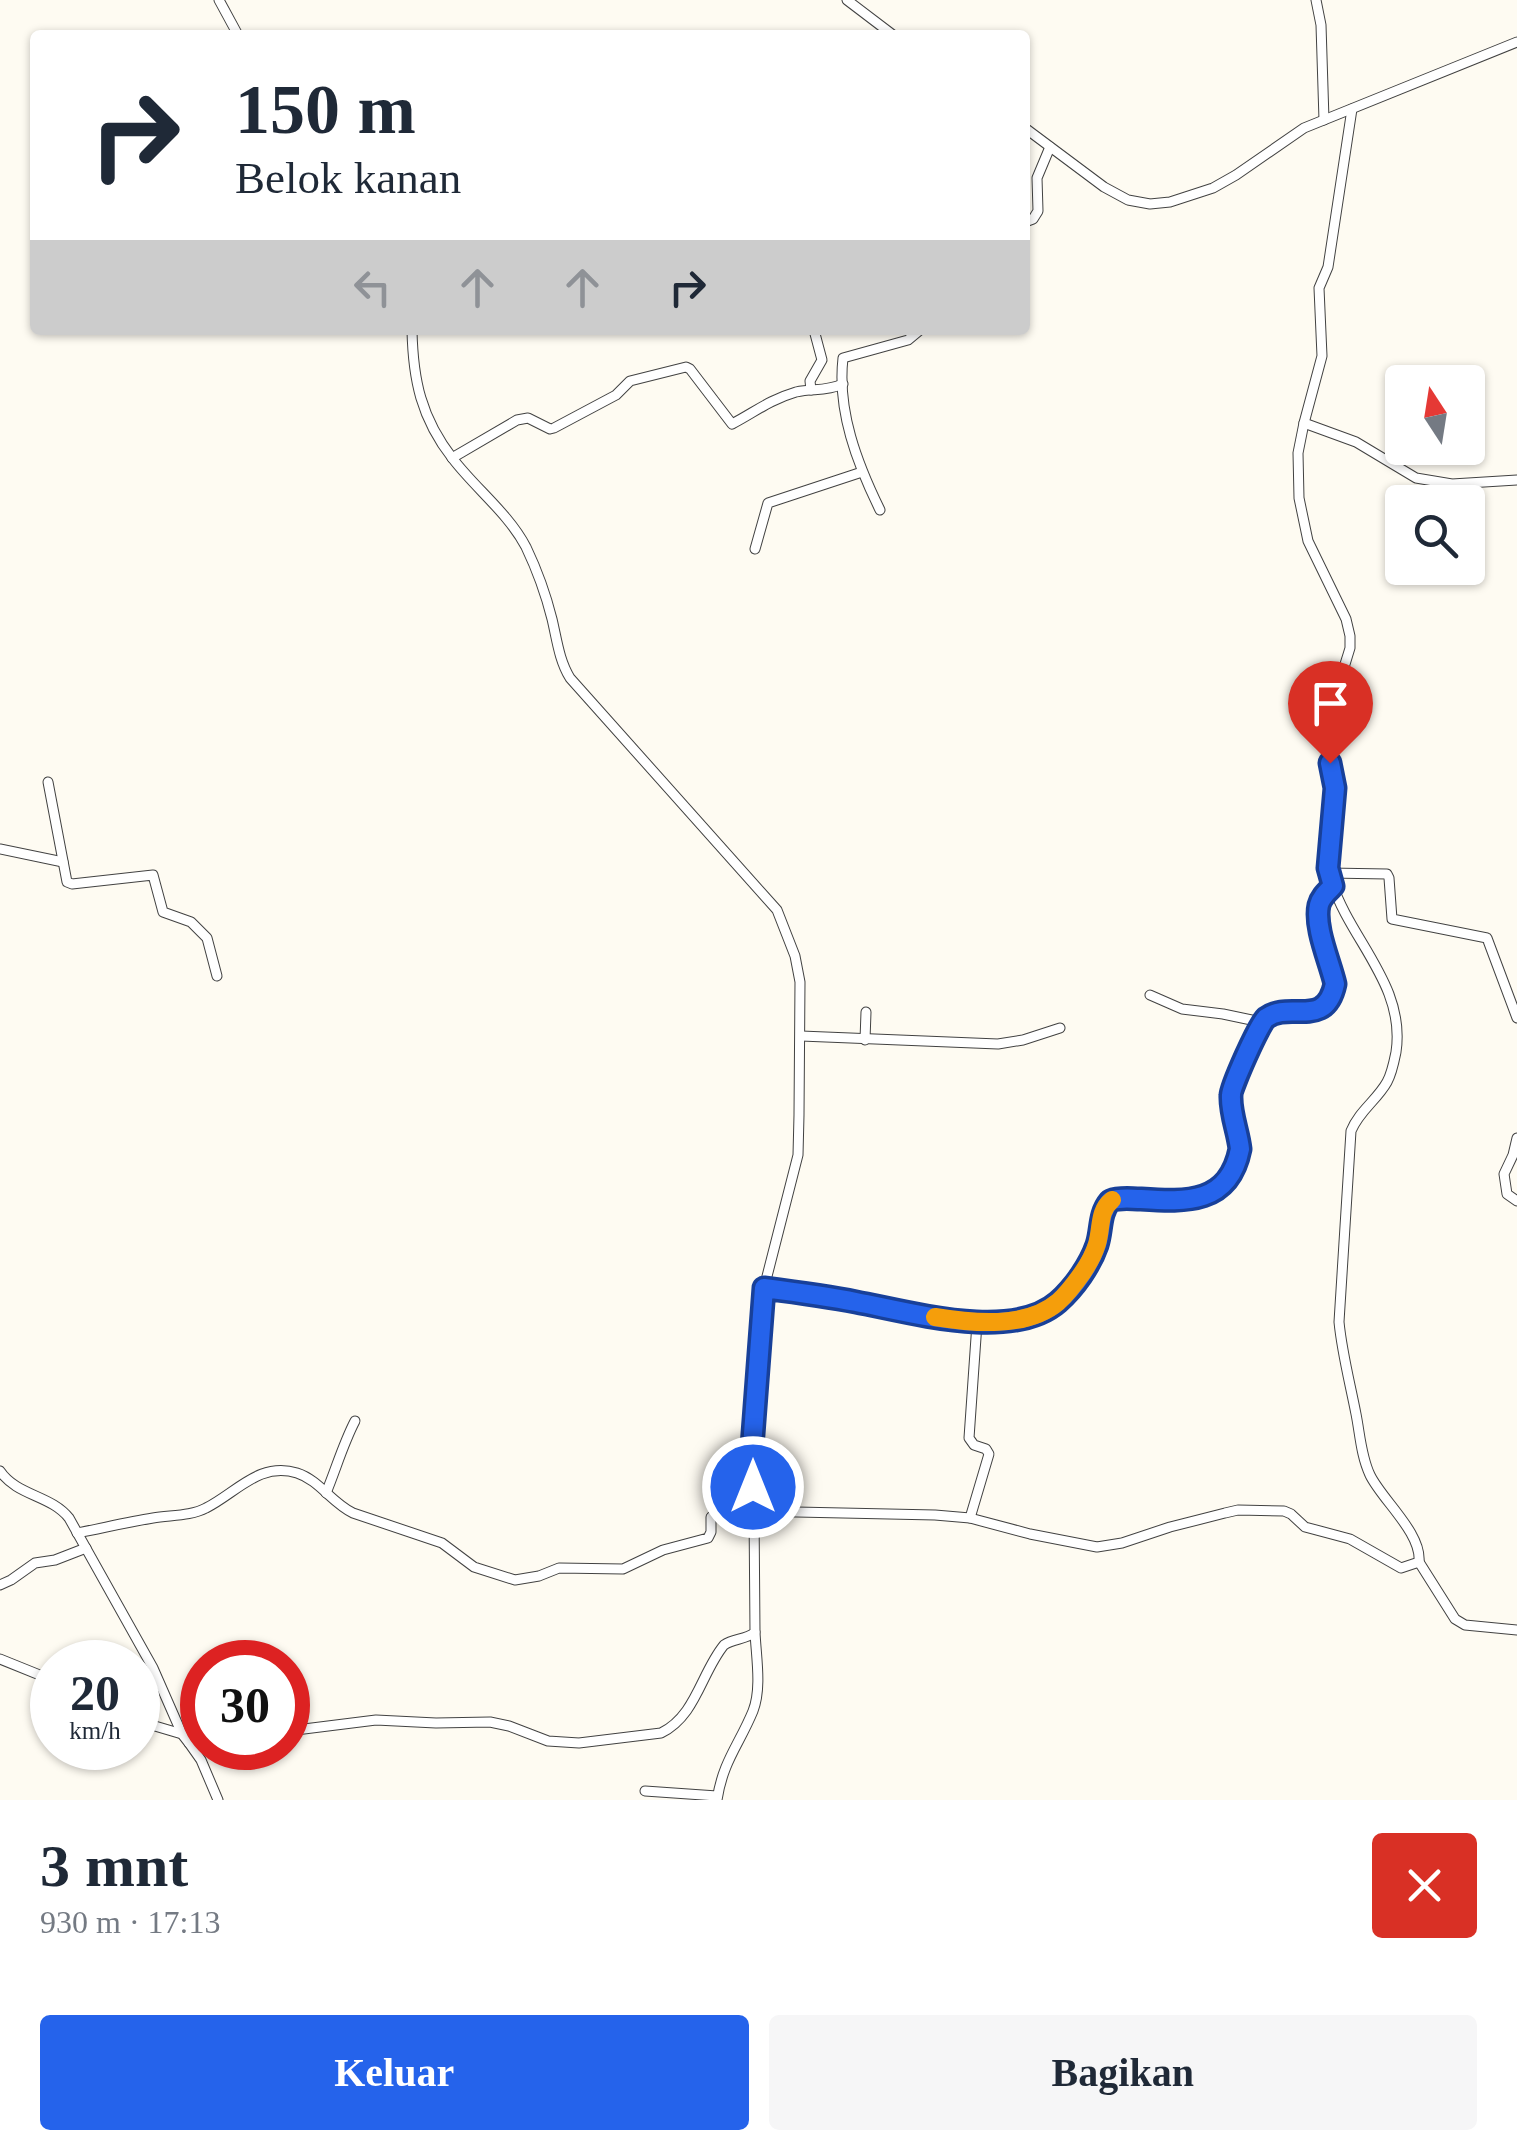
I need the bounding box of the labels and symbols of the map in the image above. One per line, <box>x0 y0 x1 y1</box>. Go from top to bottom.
north arrow <box>1385 365 1485 465</box>
pin <box>1288 661 1373 764</box>
position arrow <box>701 1435 805 1539</box>
speed limit sign: 30 <box>180 1640 310 1770</box>

